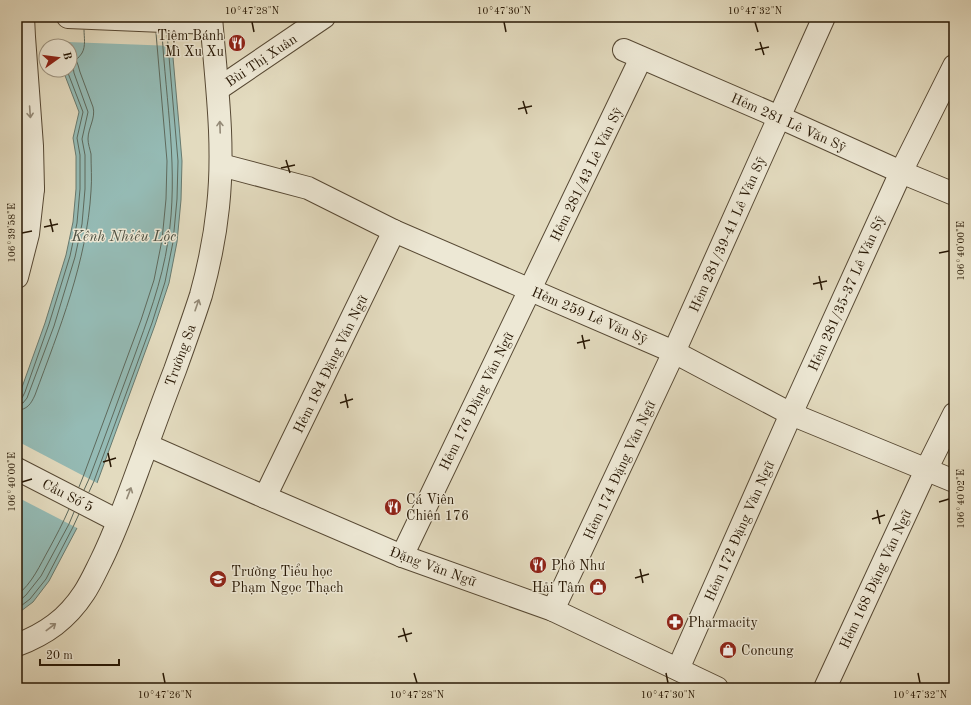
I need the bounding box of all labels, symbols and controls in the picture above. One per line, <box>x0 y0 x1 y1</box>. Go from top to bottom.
text: 10°47'28"N <box>225 6 280 16</box>
text: 10°47'30"N <box>477 6 532 16</box>
text: 10°47'32"N <box>728 6 783 16</box>
place label: Tiệm Bánh Mì Xu Xu <box>157 29 225 59</box>
street label: Bùi Thị Xuân <box>223 32 300 90</box>
restaurant icon: Tiệm Bánh Mì Xu Xu <box>227 33 247 53</box>
north arrow <box>38 38 78 78</box>
text: B <box>60 51 73 61</box>
street label: Hẻm 281 Lê Văn Sỹ <box>729 91 849 155</box>
one-way arrow <box>26 105 33 118</box>
street label: Hẻm 281/43 Lê Văn Sỹ <box>548 105 626 244</box>
one-way arrow <box>216 121 224 134</box>
street label: Hẻm 281/39-41 Lê Văn Sỹ <box>687 154 769 314</box>
text: 106°39'58"E <box>7 203 17 263</box>
street label: Hẻm 281/35-37 Lê Văn Sỹ <box>806 213 888 373</box>
text: 106°40'00"E <box>956 221 966 281</box>
water label: Kênh Nhiêu Lộc <box>71 230 176 245</box>
street label: Hẻm 259 Lê Văn Sỹ <box>529 285 650 347</box>
street label: Hẻm 184 Đặng Văn Ngữ <box>291 293 371 436</box>
one-way arrow <box>194 299 202 311</box>
street label: Trường Sa <box>163 322 199 388</box>
street label: Hẻm 176 Đặng Văn Ngữ <box>437 330 517 473</box>
street label: Hẻm 174 Đặng Văn Ngữ <box>581 398 659 542</box>
text: 106°40'00"E <box>7 452 17 512</box>
street label: Hẻm 172 Đặng Văn Ngữ <box>703 459 777 604</box>
text: 106°40'02"E <box>956 469 966 529</box>
street label: Cầu Số 5 <box>40 475 96 515</box>
one-way arrow <box>126 487 134 499</box>
place label: Cá Viên Chiên 176 <box>406 493 469 523</box>
restaurant icon: Cá Viên Chiên 176 <box>383 497 403 517</box>
street label: Hẻm 168 Đặng Văn Ngữ <box>837 507 915 651</box>
street label: Đặng Văn Ngữ <box>388 545 478 589</box>
restaurant icon: Phở Như <box>528 555 548 575</box>
place label: Phở Như <box>551 559 605 573</box>
place label: Trường Tiểu học Phạm Ngọc Thạch <box>231 563 344 595</box>
school or university icon: Trường Tiểu học Phạm Ngọc Thạch <box>208 569 228 589</box>
shop icon: Hải Tâm <box>588 577 608 597</box>
place label: Hải Tâm <box>532 581 585 595</box>
pharmacy icon: Pharmacity <box>665 612 685 632</box>
place label: Pharmacity <box>688 616 759 630</box>
one-way arrow <box>46 623 57 632</box>
shop icon: Concung <box>718 640 738 660</box>
scale bar <box>40 641 119 667</box>
place label: Concung <box>741 644 794 658</box>
text: 20 m <box>46 650 73 662</box>
text: 10°47'26"N <box>138 690 193 700</box>
text: 10°47'28"N <box>390 690 445 700</box>
text: 10°47'30"N <box>641 690 696 700</box>
text: 10°47'32"N <box>893 690 948 700</box>

